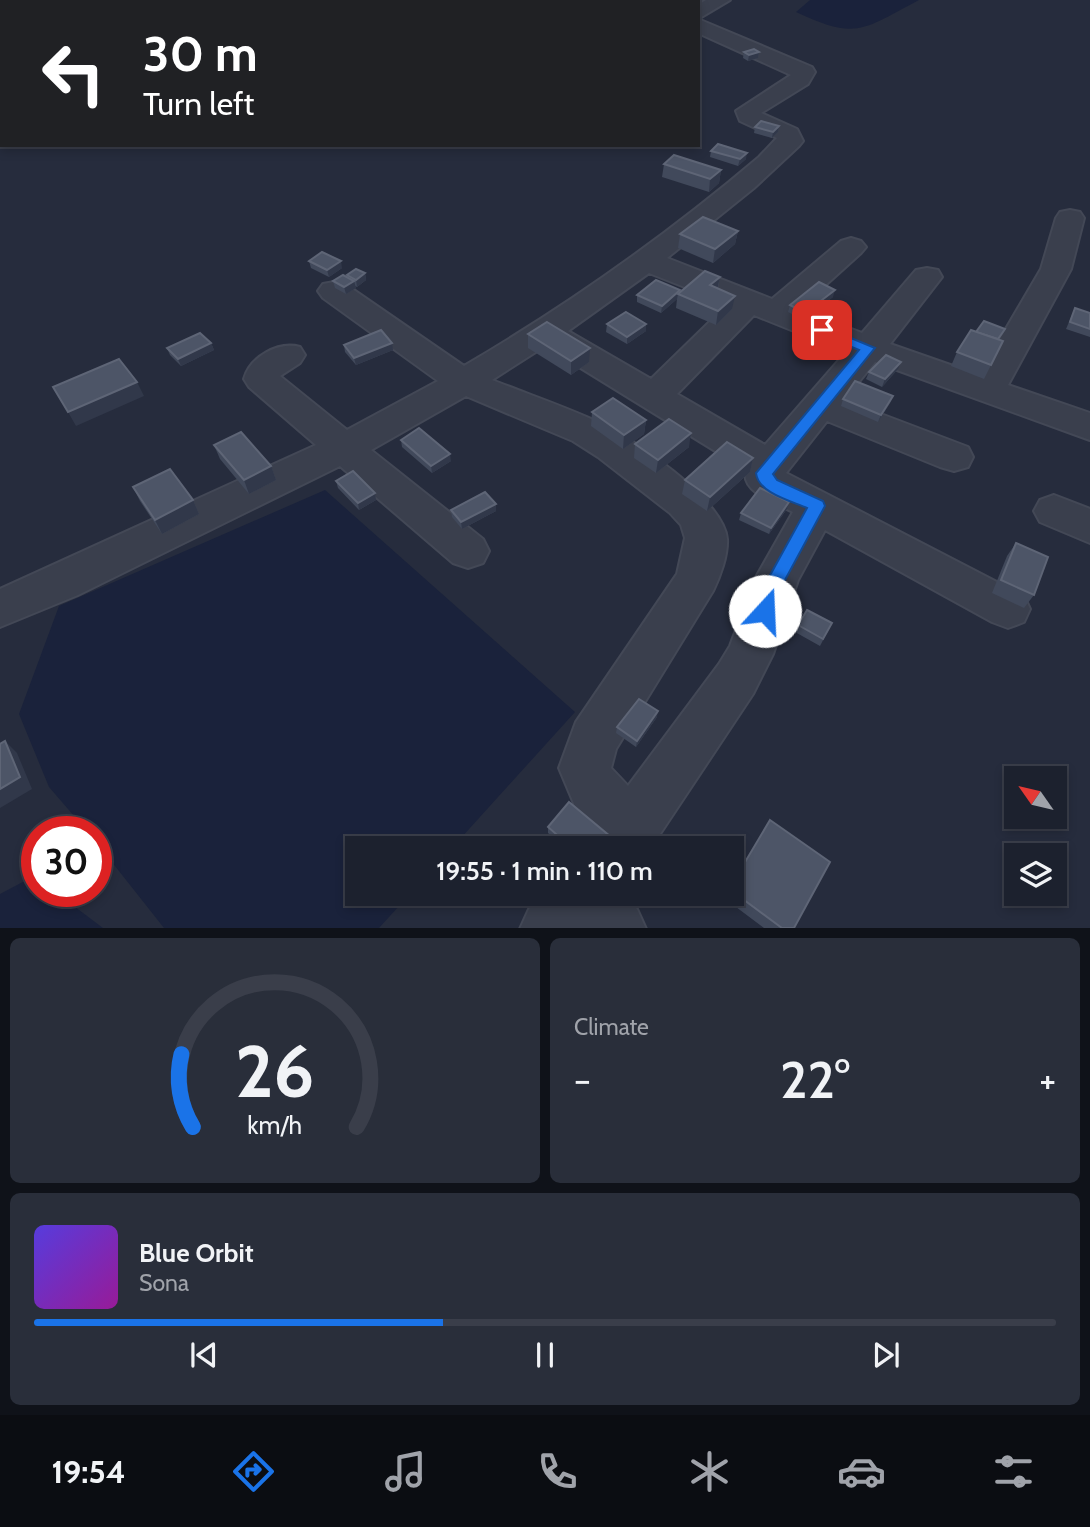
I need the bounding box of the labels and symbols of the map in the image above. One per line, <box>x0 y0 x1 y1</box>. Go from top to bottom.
pin <box>792 300 852 360</box>
position arrow <box>728 574 802 648</box>
north arrow <box>1004 766 1068 830</box>
speed limit sign: 30 <box>21 816 112 907</box>

